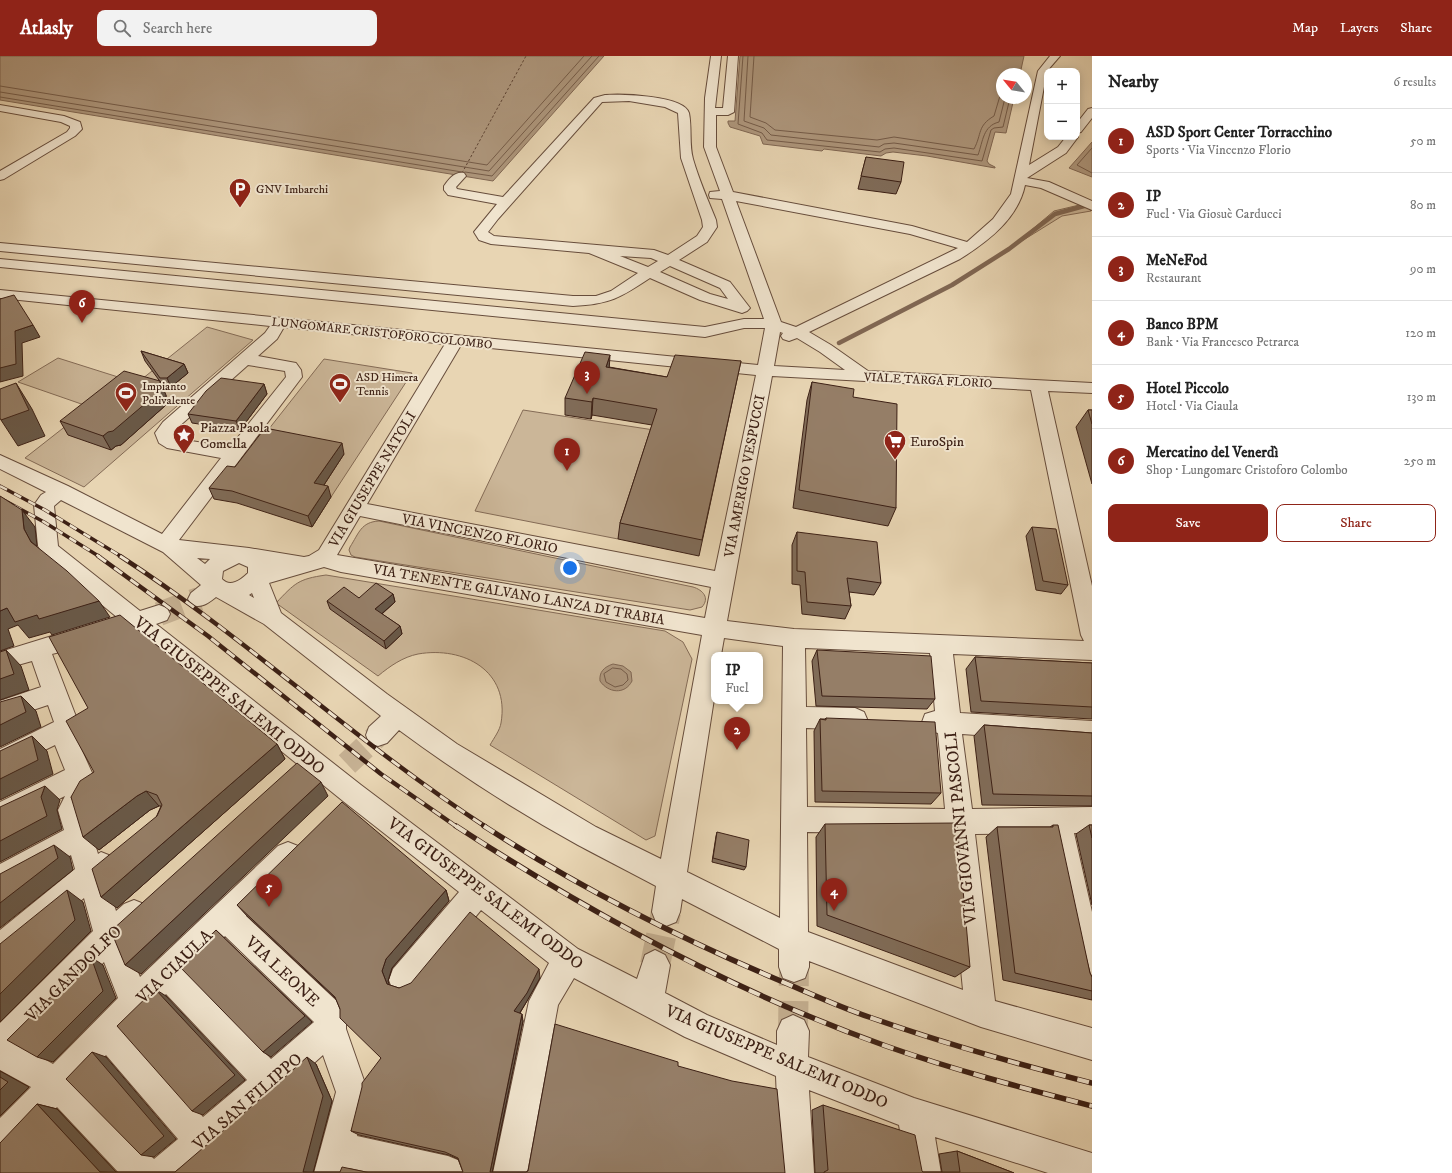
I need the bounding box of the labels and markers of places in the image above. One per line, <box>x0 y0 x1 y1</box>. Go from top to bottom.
parking icon: GNV Imbarchi <box>227 176 253 209</box>
place label: GNV Imbarchi <box>256 182 328 197</box>
pin: 6 <box>69 290 95 323</box>
pin: 3 <box>574 361 600 394</box>
place label: ASD Himera Tennis <box>356 370 419 399</box>
sports icon: ASD Himera Tennis <box>327 371 353 404</box>
place label: Impianto Polivalente <box>142 379 195 408</box>
sports icon: Impianto Polivalente <box>113 380 139 413</box>
place label: Piazza Paola Comella <box>200 419 270 453</box>
place icon: Piazza Paola Comella <box>171 422 197 455</box>
supermarket icon: EuroSpin <box>882 428 908 461</box>
place label: EuroSpin <box>910 433 965 451</box>
pin: 1 <box>554 438 580 471</box>
pin: 2 <box>724 717 750 750</box>
pin: 5 <box>256 874 282 907</box>
pin: 4 <box>821 878 847 911</box>

